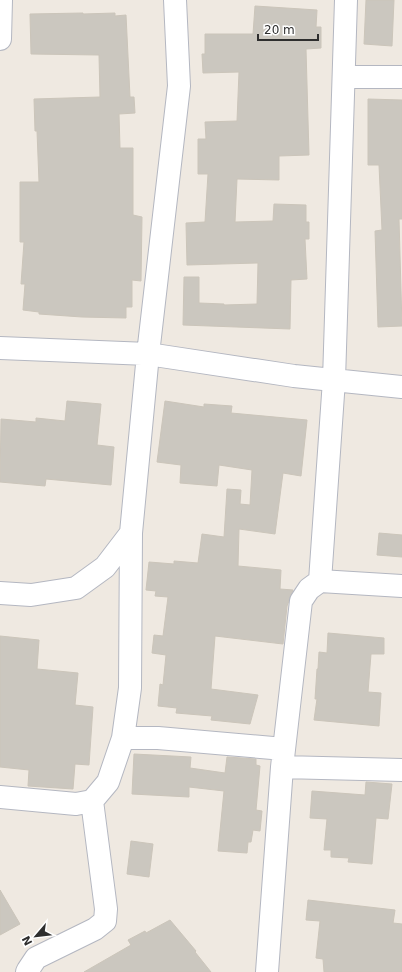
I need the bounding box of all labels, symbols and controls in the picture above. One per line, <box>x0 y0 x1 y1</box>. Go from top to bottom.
scale bar <box>258 16 318 42</box>
text: 20 m <box>264 23 295 37</box>
north arrow <box>16 916 56 956</box>
text: N <box>20 933 36 948</box>

